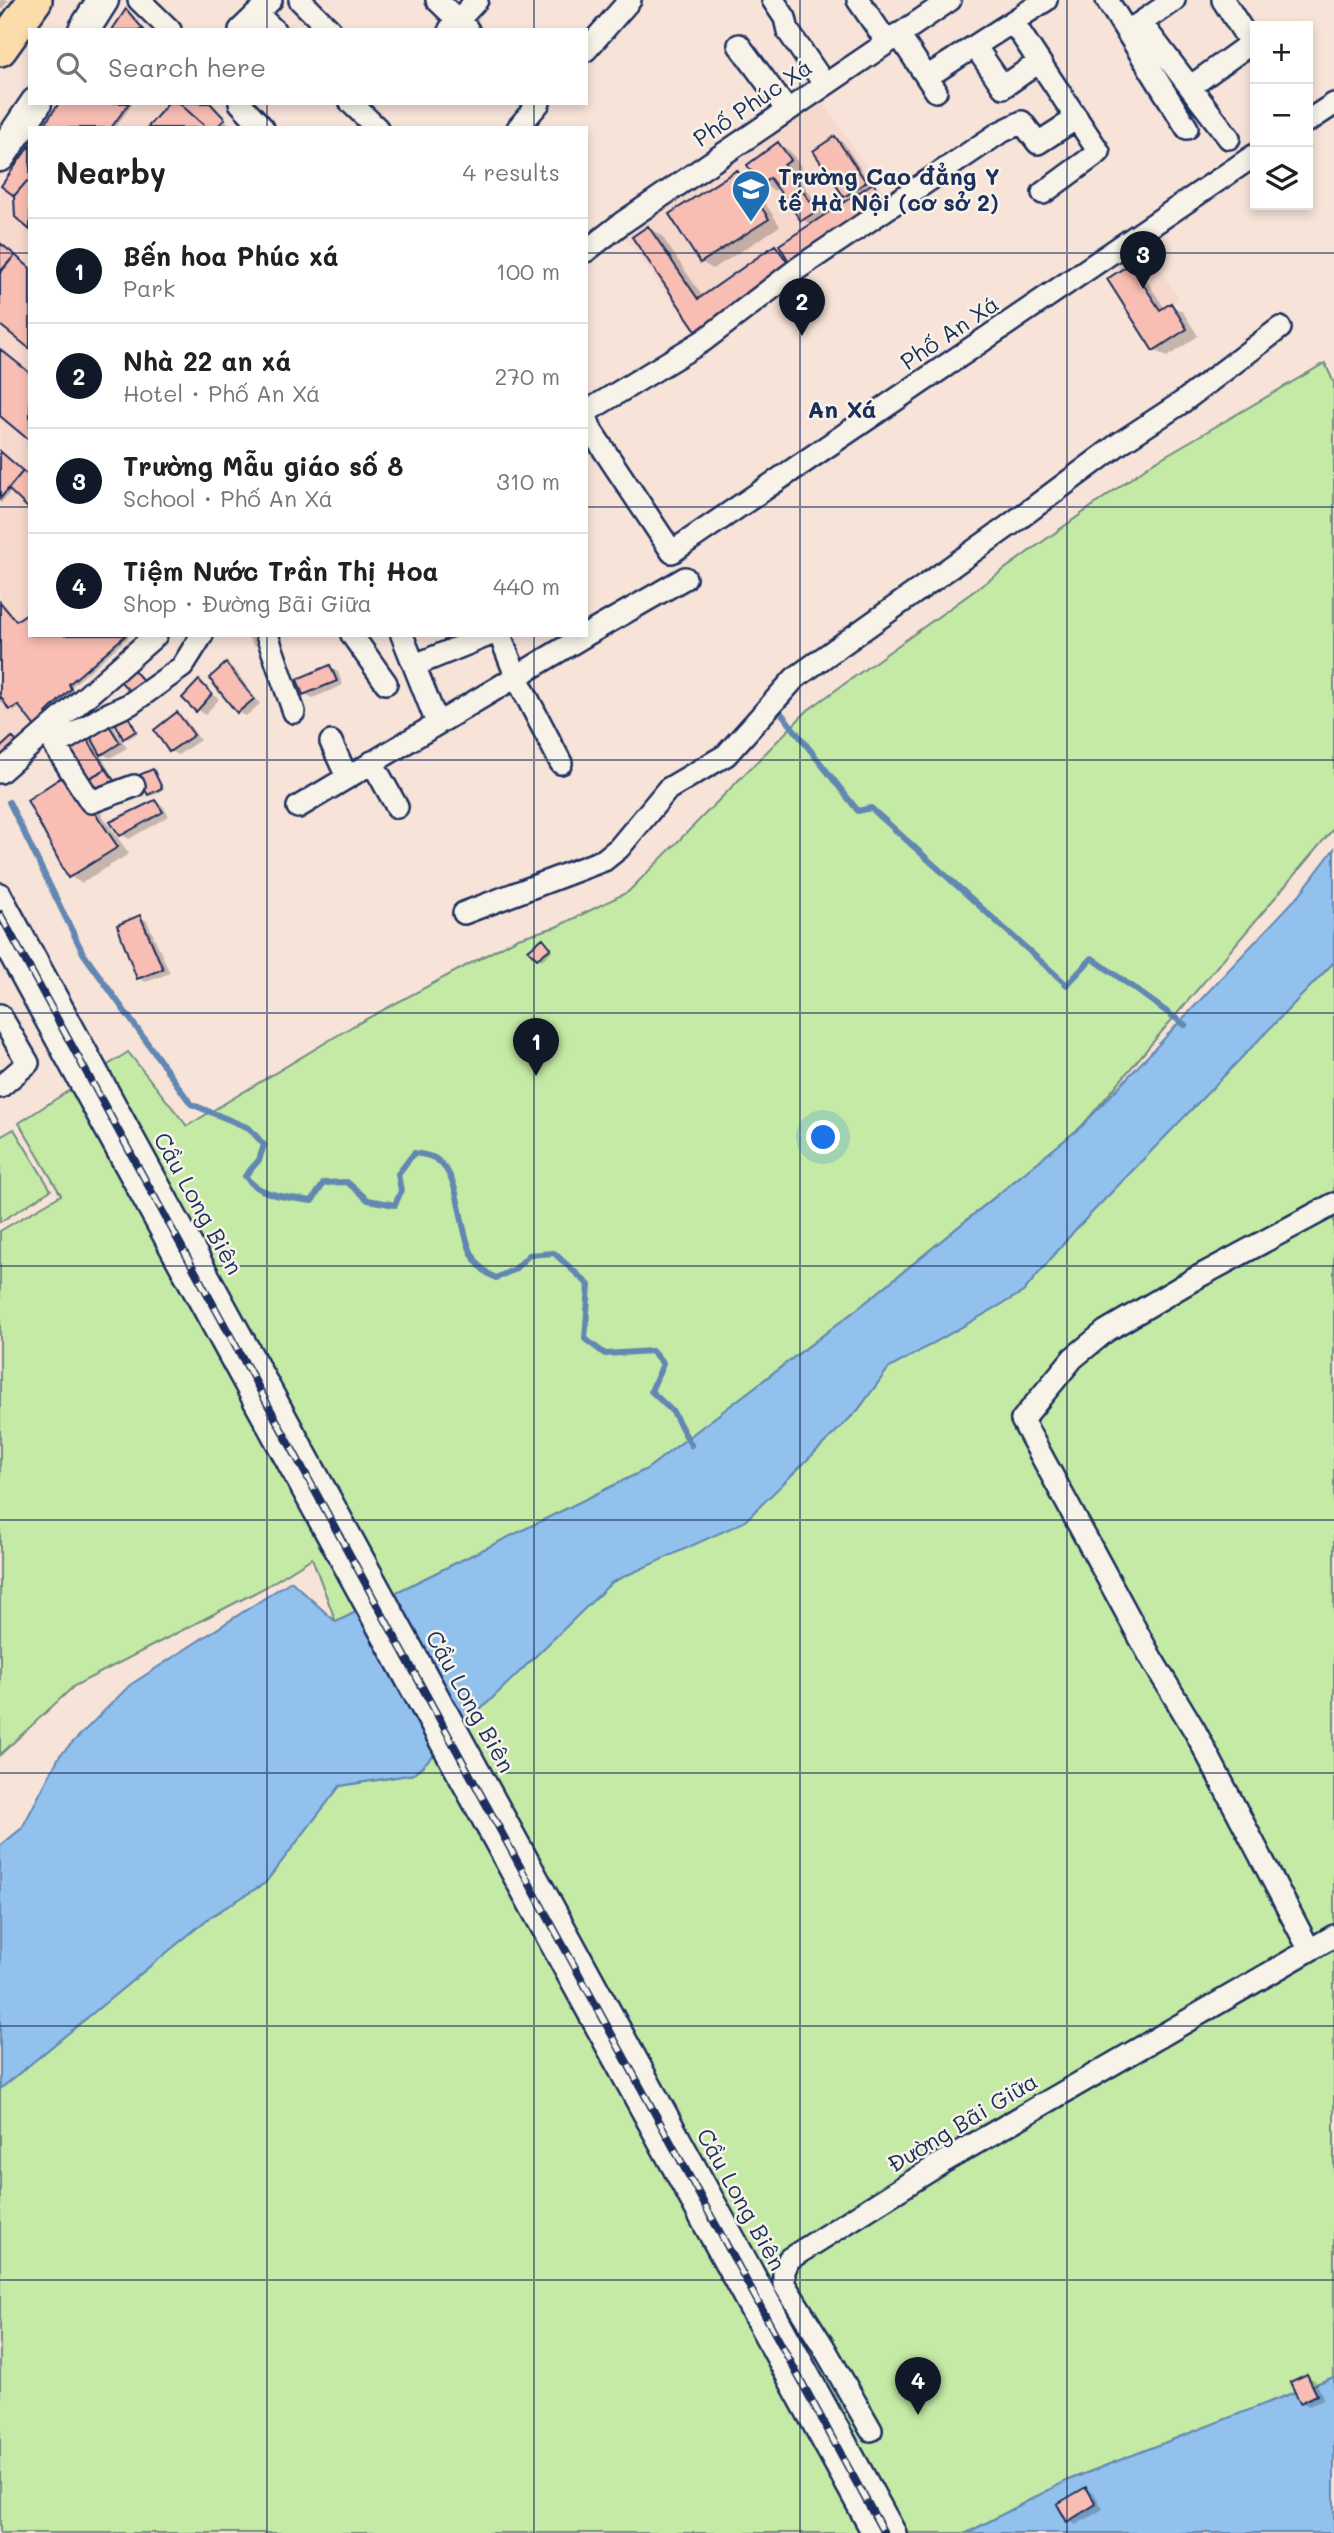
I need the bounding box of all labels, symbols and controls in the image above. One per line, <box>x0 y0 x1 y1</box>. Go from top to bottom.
map controls <box>1250 21 1313 210</box>
button: + <box>1250 21 1313 84</box>
search box <box>28 28 588 105</box>
icon: search <box>52 48 90 86</box>
text: Search here <box>108 50 266 84</box>
street label: Phố Phúc Xá <box>687 51 817 153</box>
button: − <box>1250 84 1313 147</box>
button: layers <box>1250 147 1313 210</box>
text: Nearby <box>56 152 166 192</box>
text: 4 results <box>463 157 560 187</box>
place label: Trường Cao đẳng Y tế Hà Nội (cơ sở 2) <box>778 161 1000 217</box>
school or university icon: Trường Cao đẳng Y tế Hà Nội (cơ sở 2) <box>730 168 772 223</box>
pin: 3 <box>1120 231 1166 289</box>
text: Bến hoa Phúc xá <box>123 239 339 273</box>
text: 1 <box>74 256 84 286</box>
text: 100 m <box>496 256 560 286</box>
text: Park <box>123 273 175 303</box>
pin: 2 <box>779 278 825 336</box>
street label: Phố An Xá <box>894 288 1004 376</box>
text: Nhà 22 an xá <box>123 344 291 378</box>
text: 2 <box>73 361 85 391</box>
text: 270 m <box>495 361 560 391</box>
text: Hotel · Phố An Xá <box>123 378 320 408</box>
district label: An Xá <box>807 393 877 424</box>
text: Trường Mẫu giáo số 8 <box>123 449 403 483</box>
text: 3 <box>72 466 86 496</box>
text: 310 m <box>496 466 560 496</box>
text: School · Phố An Xá <box>123 483 333 513</box>
text: Tiệm Nước Trần Thị Hoa <box>123 554 438 588</box>
text: 4 <box>72 571 86 601</box>
text: 440 m <box>493 571 560 601</box>
text: Shop · Đường Bãi Giữa <box>123 588 372 618</box>
pin: 1 <box>513 1018 559 1076</box>
your location <box>806 1120 840 1154</box>
street label: Cầu Long Biên <box>148 1127 250 1279</box>
street label: Cầu Long Biên <box>420 1625 522 1777</box>
street label: Đường Bãi Giữa <box>881 2065 1043 2179</box>
street label: Cầu Long Biên <box>691 2123 793 2275</box>
pin: 4 <box>895 2357 941 2415</box>

